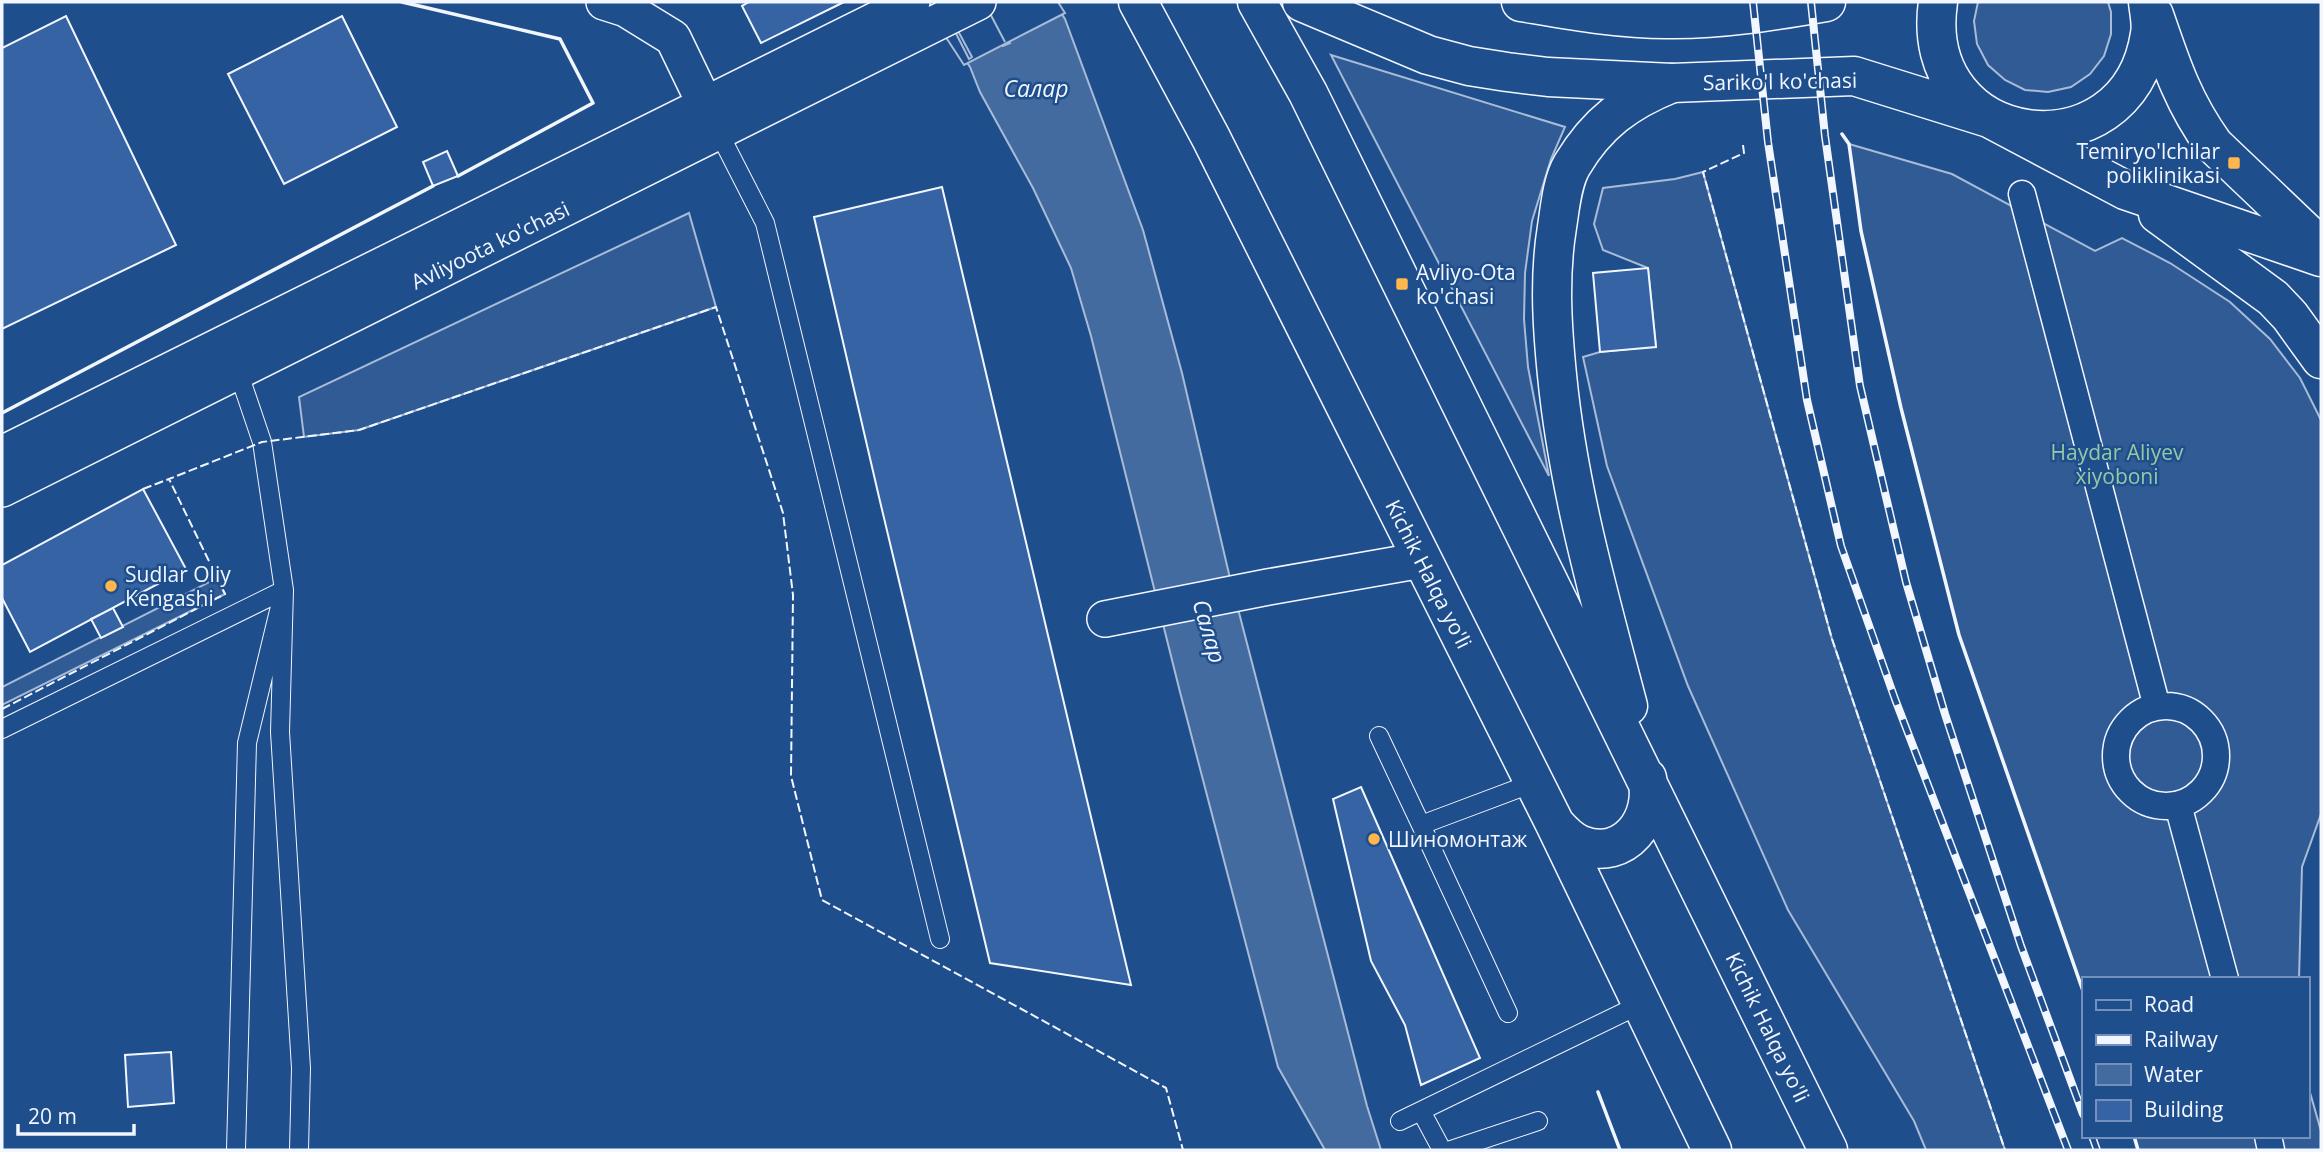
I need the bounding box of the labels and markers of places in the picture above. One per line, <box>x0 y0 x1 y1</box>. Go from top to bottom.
place label: Temiryo'lchilar poliklinikasi <box>2076 137 2220 189</box>
marker: Temiryo'lchilar poliklinikasi <box>2226 155 2242 171</box>
place label: Avliyo-Ota ko'chasi <box>1416 258 1516 310</box>
marker: Avliyo-Ota ko'chasi <box>1394 276 1410 292</box>
place label: Sudlar Oliy Kengashi <box>125 560 231 612</box>
marker: Sudlar Oliy Kengashi <box>103 578 119 594</box>
place label: Шиномонтаж <box>1388 825 1528 853</box>
marker: Шиномонтаж <box>1366 831 1382 847</box>

